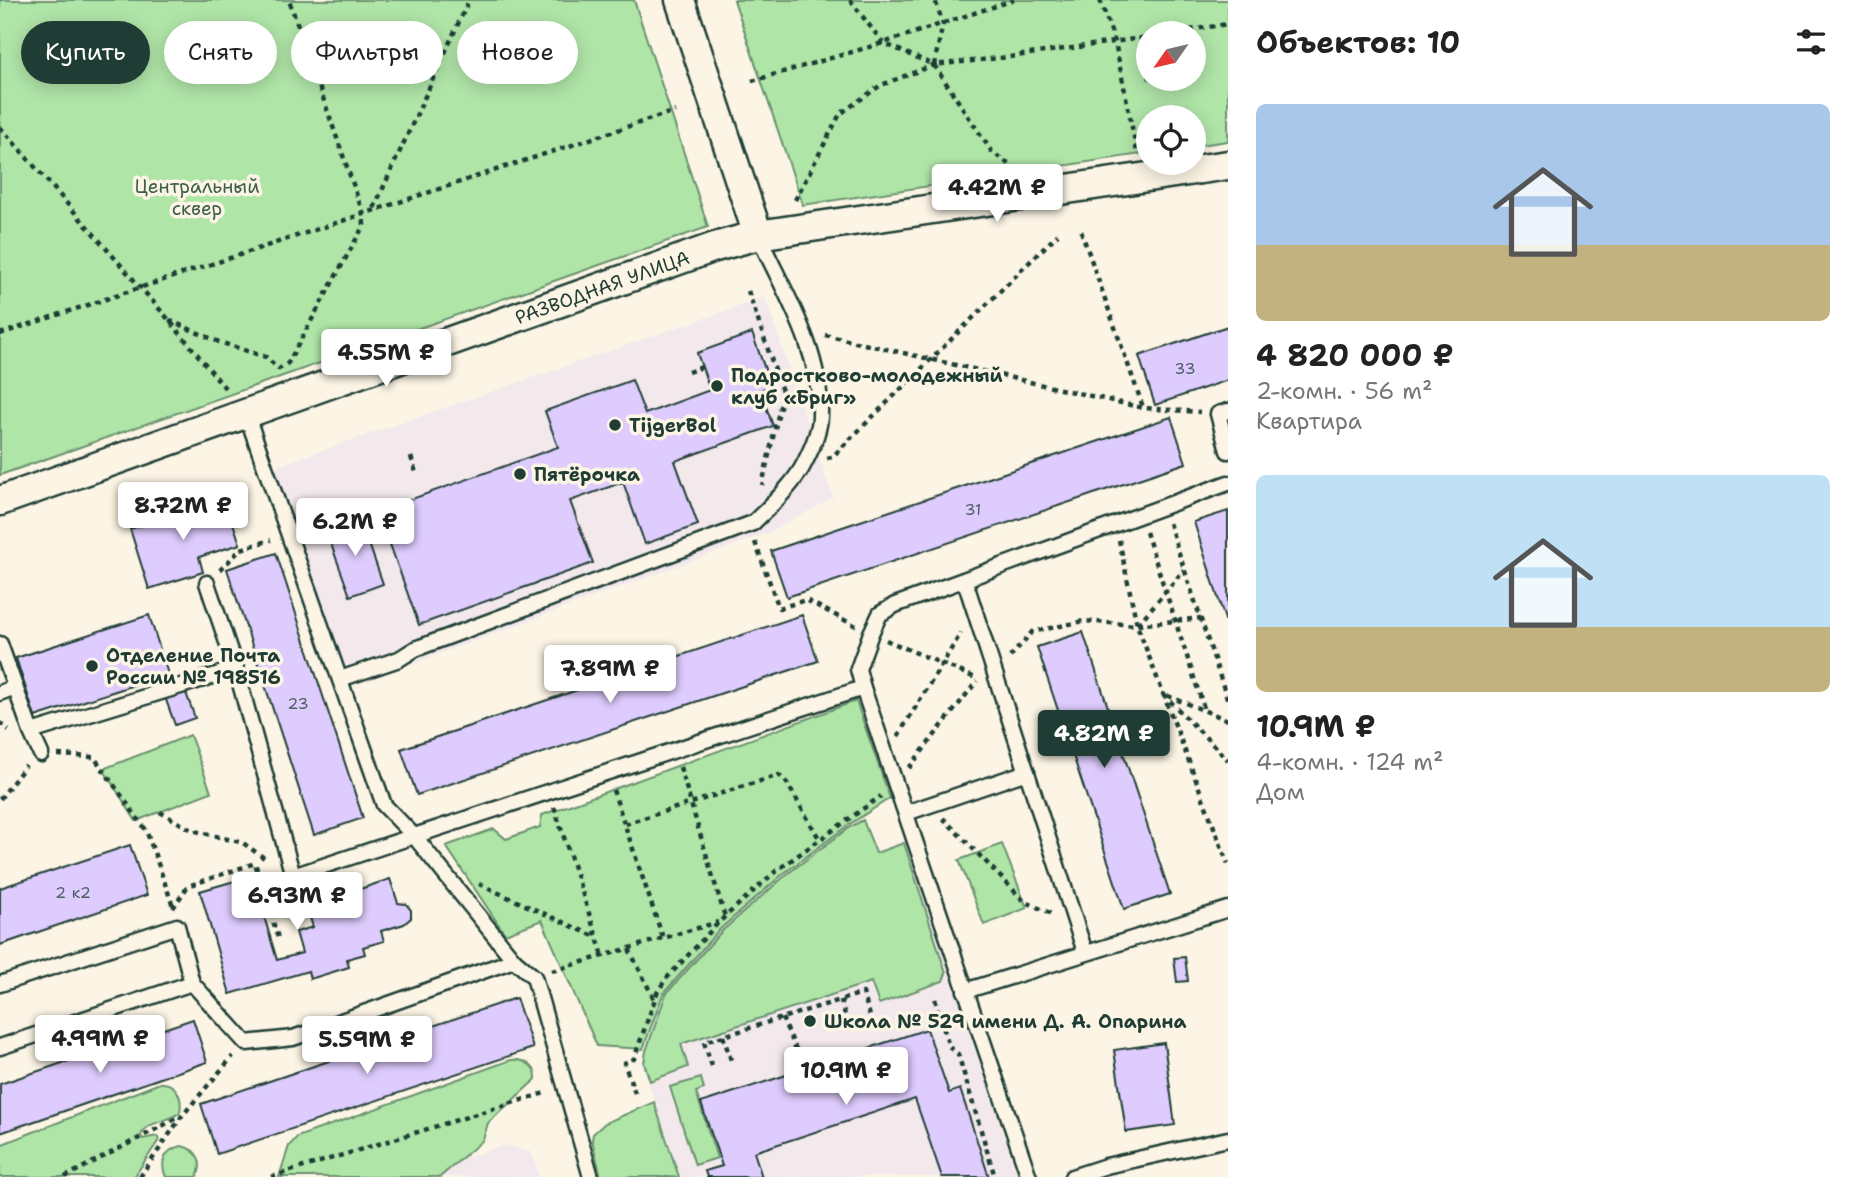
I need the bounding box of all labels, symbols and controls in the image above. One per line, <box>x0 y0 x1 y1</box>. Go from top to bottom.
chip: Купить <box>21 21 150 84</box>
chip: Снять <box>164 21 277 84</box>
chip: Фильтры <box>291 21 443 84</box>
chip: Новое <box>457 21 578 84</box>
north arrow <box>1136 21 1206 91</box>
map controls <box>1136 21 1206 175</box>
text: Объектов: 10 <box>1256 22 1460 63</box>
icon: filters <box>1792 23 1830 61</box>
button: locate <box>1136 105 1206 175</box>
icon: home <box>1480 149 1606 275</box>
pin: 4.42M ₽ <box>932 164 1062 224</box>
text: 4.42M ₽ <box>948 172 1046 202</box>
park label: Центральный сквер <box>134 174 260 221</box>
street label: РАЗВОДНАЯ УЛИЦА <box>511 244 693 330</box>
pin: 4.55M ₽ <box>321 330 451 389</box>
text: 4 820 000 ₽ <box>1256 335 1454 376</box>
text: 4.55M ₽ <box>337 337 435 367</box>
house number: 33 <box>1174 358 1196 379</box>
place label: Подростково-молодежный клуб «Бриг» <box>731 363 1003 410</box>
text: 2-комн. · 56 m² <box>1256 376 1433 406</box>
marker: Подростково-молодежный клуб «Бриг» <box>709 378 725 394</box>
text: Квартира <box>1256 406 1362 436</box>
place label: TijgerBol <box>629 413 717 438</box>
marker: TijgerBol <box>607 417 623 433</box>
place label: Пятёрочка <box>534 462 640 487</box>
marker: Пятёрочка <box>512 466 528 482</box>
pin: 8.72M ₽ <box>118 482 248 542</box>
text: 8.72M ₽ <box>134 490 232 520</box>
pin: 6.2M ₽ <box>298 498 412 558</box>
house number: 31 <box>964 499 982 520</box>
text: 6.2M ₽ <box>312 506 398 536</box>
icon: home <box>1480 520 1606 646</box>
place label: Отделение Почта России № 198516 <box>106 643 281 690</box>
pin: 7.89M ₽ <box>545 646 675 705</box>
text: 7.89M ₽ <box>560 653 660 683</box>
marker: Отделение Почта России № 198516 <box>84 658 100 674</box>
house number: 23 <box>287 693 309 714</box>
text: 10.9M ₽ <box>1256 706 1376 747</box>
pin: 4.82M ₽ <box>1039 710 1169 770</box>
text: 4.82M ₽ <box>1054 718 1154 748</box>
text: 4-комн. · 124 m² <box>1256 747 1444 777</box>
text: Дом <box>1256 777 1305 807</box>
pin: 6.93M ₽ <box>232 872 362 932</box>
text: 6.93M ₽ <box>248 880 346 910</box>
house number: 2 к2 <box>55 882 91 903</box>
place label: Школа № 529 имени Д. А. Опарина <box>824 1009 1187 1034</box>
marker: Школа № 529 имени Д. А. Опарина <box>802 1013 818 1029</box>
pin: 4.99M ₽ <box>35 1016 165 1075</box>
pin: 5.59M ₽ <box>302 1016 432 1076</box>
text: 4.99M ₽ <box>51 1023 149 1053</box>
text: 5.59M ₽ <box>318 1024 416 1054</box>
pin: 10.9M ₽ <box>781 1048 911 1107</box>
text: 10.9M ₽ <box>800 1055 892 1085</box>

